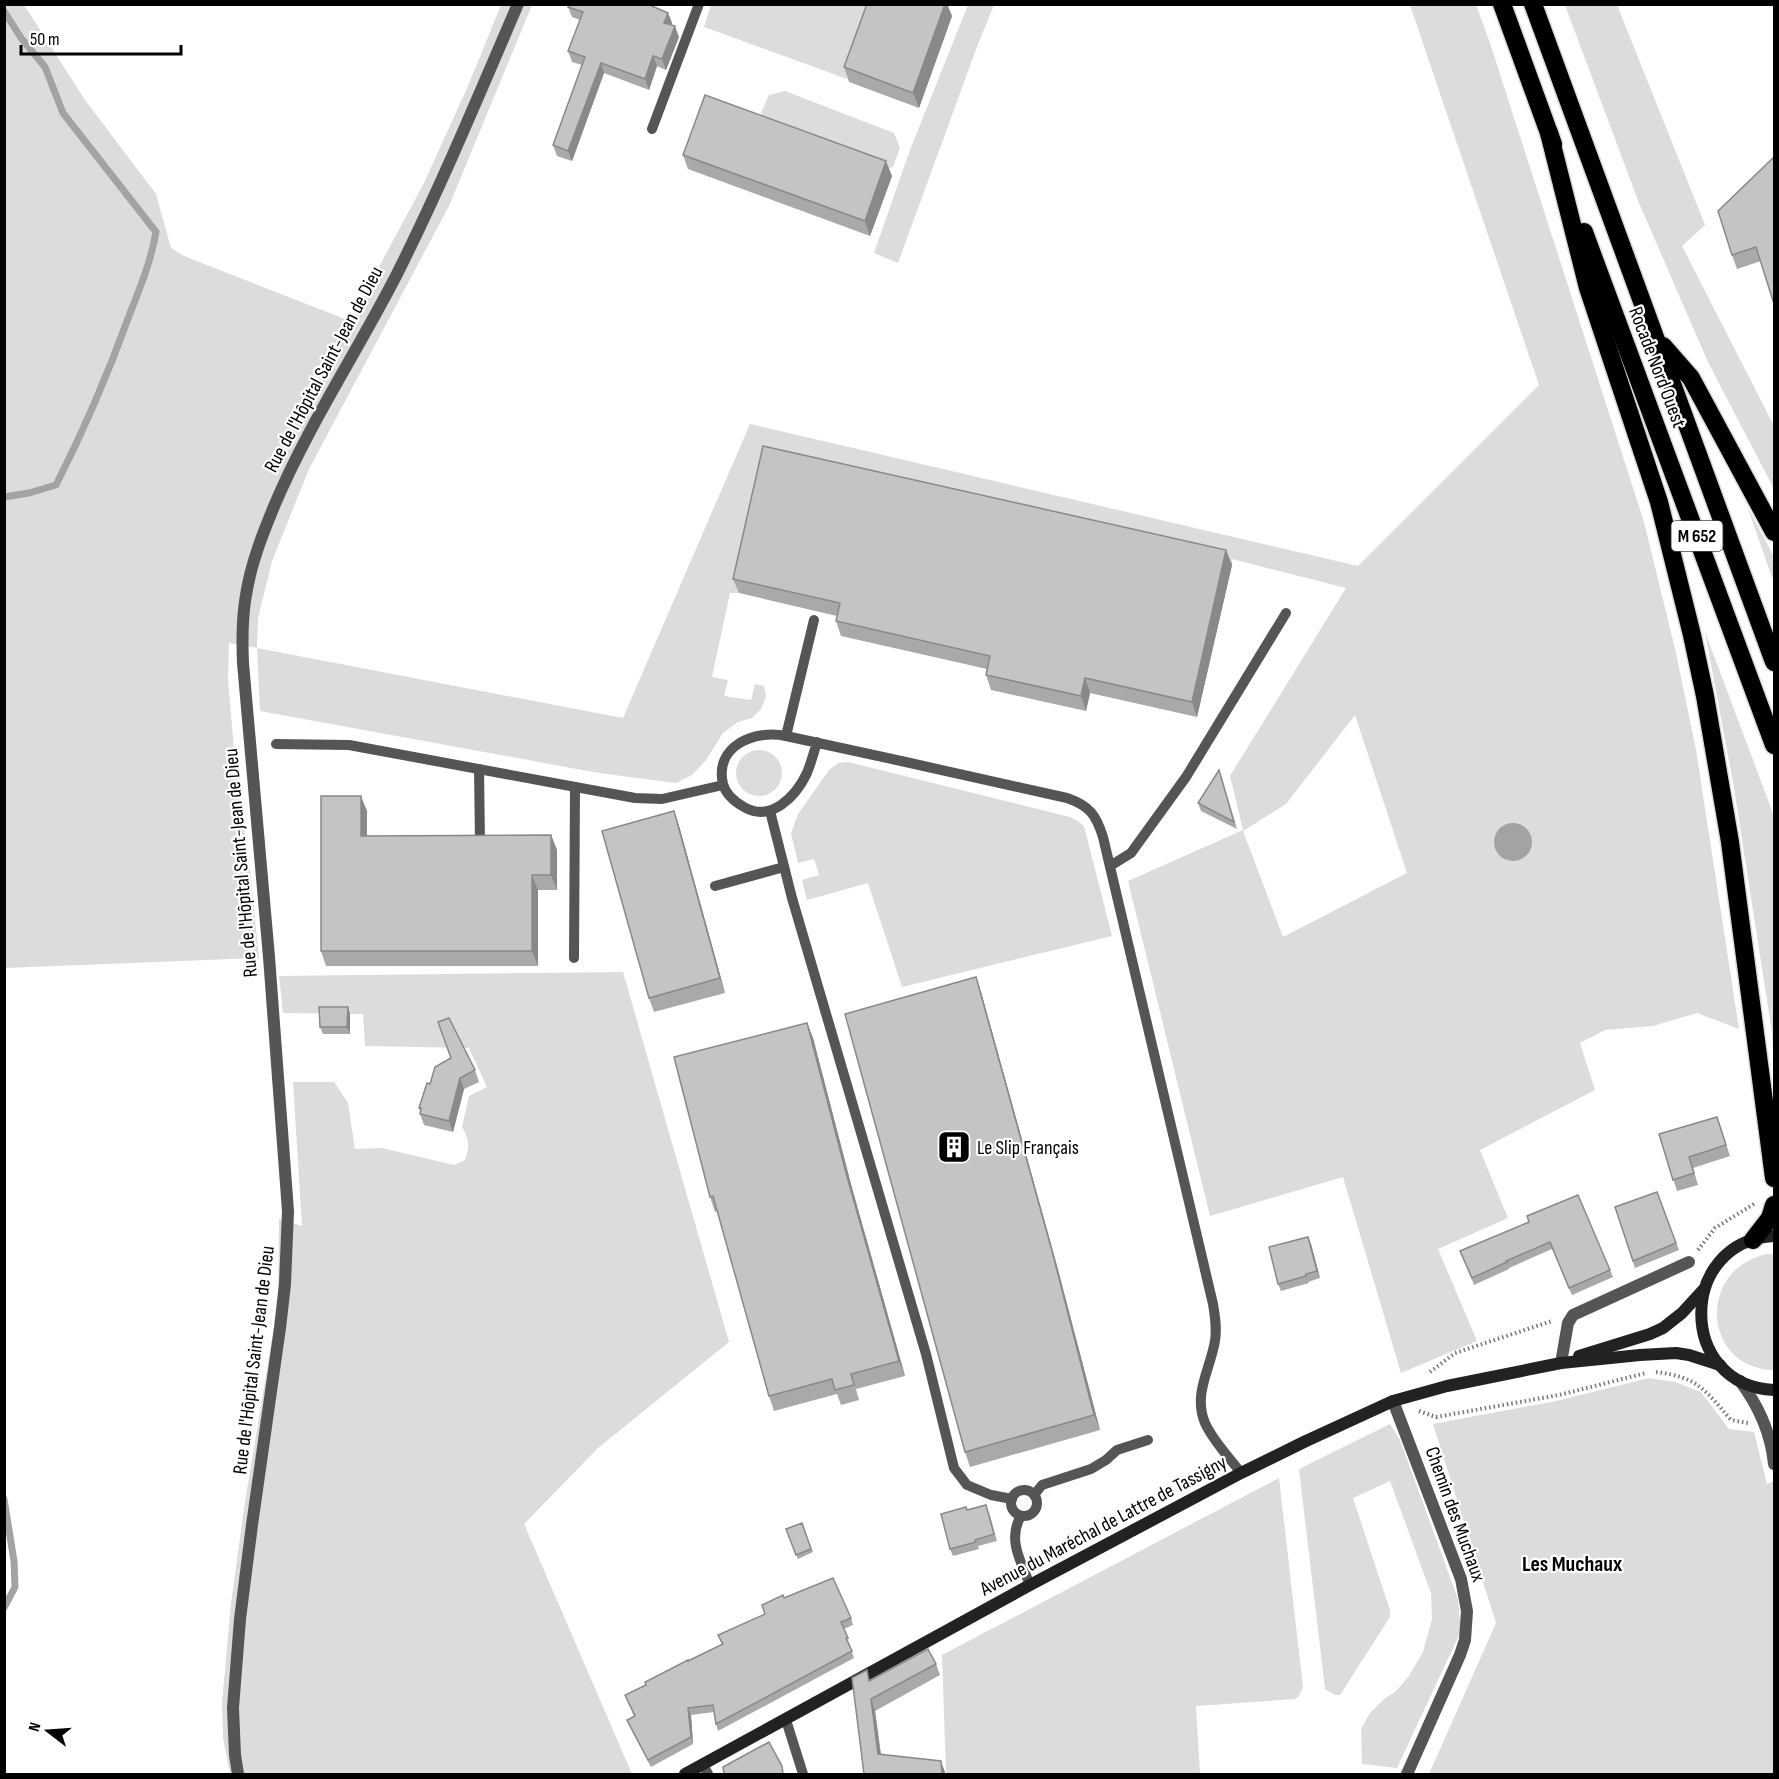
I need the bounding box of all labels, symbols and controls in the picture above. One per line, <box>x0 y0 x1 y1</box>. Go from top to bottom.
scale bar <box>21 18 182 56</box>
text: 50 m <box>30 29 60 50</box>
street label: Rue de l'Hôpital Saint-Jean de Dieu <box>259 262 388 477</box>
street label: Rocade Nord Ouest <box>1623 304 1691 431</box>
road number: M 652 <box>1672 521 1722 551</box>
street label: Rue de l'Hôpital Saint-Jean de Dieu <box>219 747 263 978</box>
building icon: Le Slip Français <box>936 1129 972 1165</box>
place label: Le Slip Français <box>977 1136 1079 1160</box>
street label: Rue de l'Hôpital Saint-Jean de Dieu <box>228 1245 280 1476</box>
street label: Chemin des Muchaux <box>1420 1444 1491 1585</box>
street label: Avenue du Maréchal de Lattre de Tassigny <box>975 1450 1231 1602</box>
district label: Les Muchaux <box>1522 1551 1622 1578</box>
north arrow <box>18 1701 78 1761</box>
text: N <box>25 1720 45 1734</box>

